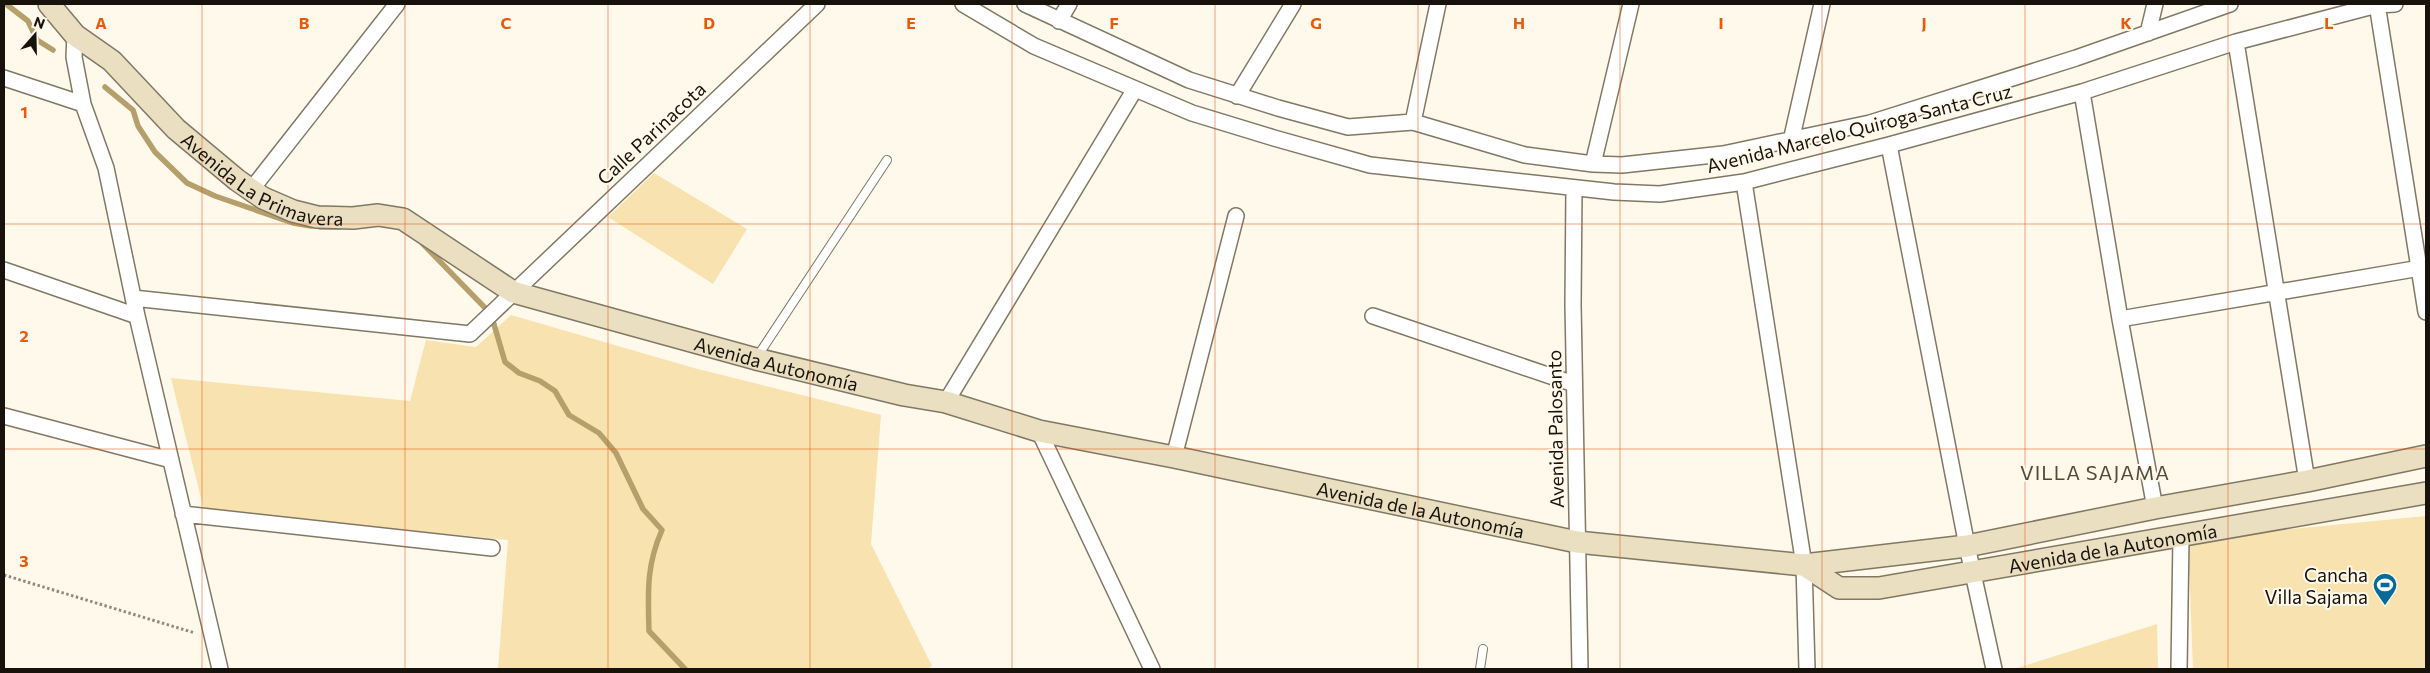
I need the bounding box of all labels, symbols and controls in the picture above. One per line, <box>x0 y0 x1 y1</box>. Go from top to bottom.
north arrow <box>10 10 60 60</box>
text: N <box>32 13 47 32</box>
text: A <box>95 13 107 32</box>
text: B <box>299 13 310 32</box>
text: C <box>501 13 512 32</box>
text: D <box>703 13 715 32</box>
text: E <box>906 13 916 32</box>
text: F <box>1109 13 1119 32</box>
text: G <box>1310 13 1322 32</box>
text: H <box>1513 13 1525 32</box>
text: I <box>1718 13 1724 32</box>
text: J <box>1921 13 1927 32</box>
text: K <box>2120 13 2132 32</box>
text: L <box>2324 13 2334 32</box>
street label: Calle Parinacota <box>592 77 710 189</box>
street label: Avenida Marcelo Quiroga Santa Cruz <box>1704 79 2014 177</box>
text: 1 <box>20 102 28 121</box>
street label: Avenida La Primavera <box>177 127 344 229</box>
text: 2 <box>19 326 29 345</box>
street label: Avenida Autonomía <box>692 331 861 395</box>
street label: Avenida Palosanto <box>1542 350 1568 508</box>
district label: VILLA SAJAMA <box>2020 460 2170 484</box>
street label: Avenida de la Autonomía <box>1315 476 1526 542</box>
street label: Avenida de la Autonomía <box>2006 518 2219 577</box>
text: 3 <box>19 551 29 570</box>
place label: Cancha Villa Sajama <box>2264 563 2368 608</box>
sports icon: Cancha Villa Sajama <box>2372 572 2398 606</box>

